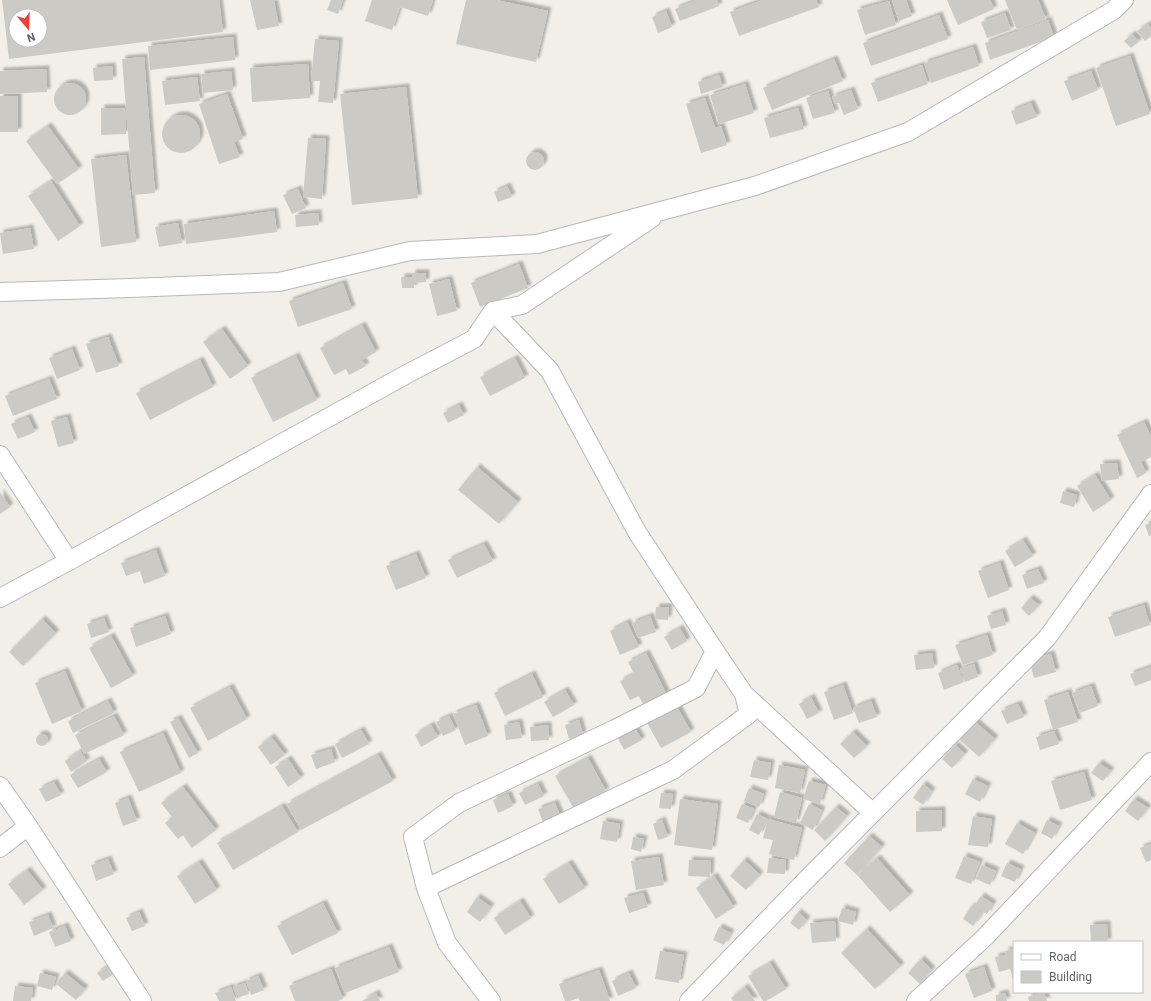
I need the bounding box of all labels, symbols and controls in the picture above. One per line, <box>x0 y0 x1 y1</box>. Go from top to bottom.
north arrow <box>8 8 48 48</box>
text: N <box>25 30 37 44</box>
legend <box>1013 941 1143 993</box>
text: Road <box>1049 950 1077 964</box>
text: Building <box>1049 970 1092 984</box>

